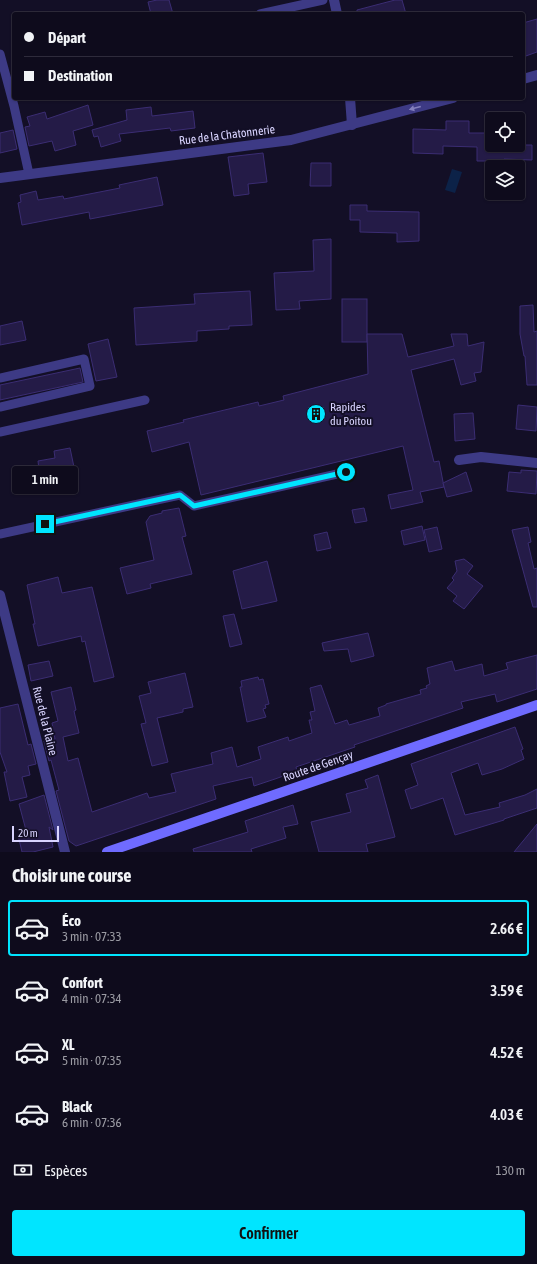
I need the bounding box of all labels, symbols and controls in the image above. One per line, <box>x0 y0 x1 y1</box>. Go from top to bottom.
text: Départ <box>48 29 86 46</box>
text: Destination <box>48 67 113 84</box>
one-way arrow <box>409 105 421 111</box>
map controls <box>485 112 525 200</box>
button: locate <box>485 112 525 152</box>
street label: Rue de la Chatonnerie <box>178 122 276 148</box>
button: layers <box>485 160 525 200</box>
place label: Rapides du Poitou <box>330 400 372 428</box>
building icon: Rapides du Poitou <box>305 403 327 425</box>
route start <box>337 463 355 481</box>
callout: 1 min <box>12 466 78 494</box>
text: 1 min <box>32 472 58 487</box>
route end <box>36 515 54 533</box>
street label: Rue de la Plaine <box>30 685 60 757</box>
street label: Route de Gençay <box>281 747 355 785</box>
scale bar <box>12 824 59 843</box>
text: 20 m <box>18 827 38 839</box>
text: Choisir une course <box>12 865 131 886</box>
icon: car <box>14 910 50 946</box>
text: Éco <box>62 912 81 929</box>
text: 2.66 € <box>490 920 523 937</box>
text: 3 min · 07:33 <box>62 929 122 944</box>
icon: car <box>14 972 50 1008</box>
text: Confort <box>62 974 103 991</box>
text: 3.59 € <box>490 982 523 999</box>
text: 4 min · 07:34 <box>62 991 122 1006</box>
icon: car <box>14 1034 50 1070</box>
text: XL <box>62 1036 75 1053</box>
text: 4.52 € <box>490 1044 523 1061</box>
text: 5 min · 07:35 <box>62 1053 122 1068</box>
icon: car <box>14 1096 50 1132</box>
text: Black <box>62 1098 92 1115</box>
text: 4.03 € <box>490 1106 523 1123</box>
text: 6 min · 07:36 <box>62 1115 122 1130</box>
icon: cash <box>12 1159 34 1181</box>
text: Espèces <box>44 1162 87 1179</box>
text: 130 m <box>496 1163 525 1178</box>
button: Confirmer <box>12 1210 525 1256</box>

